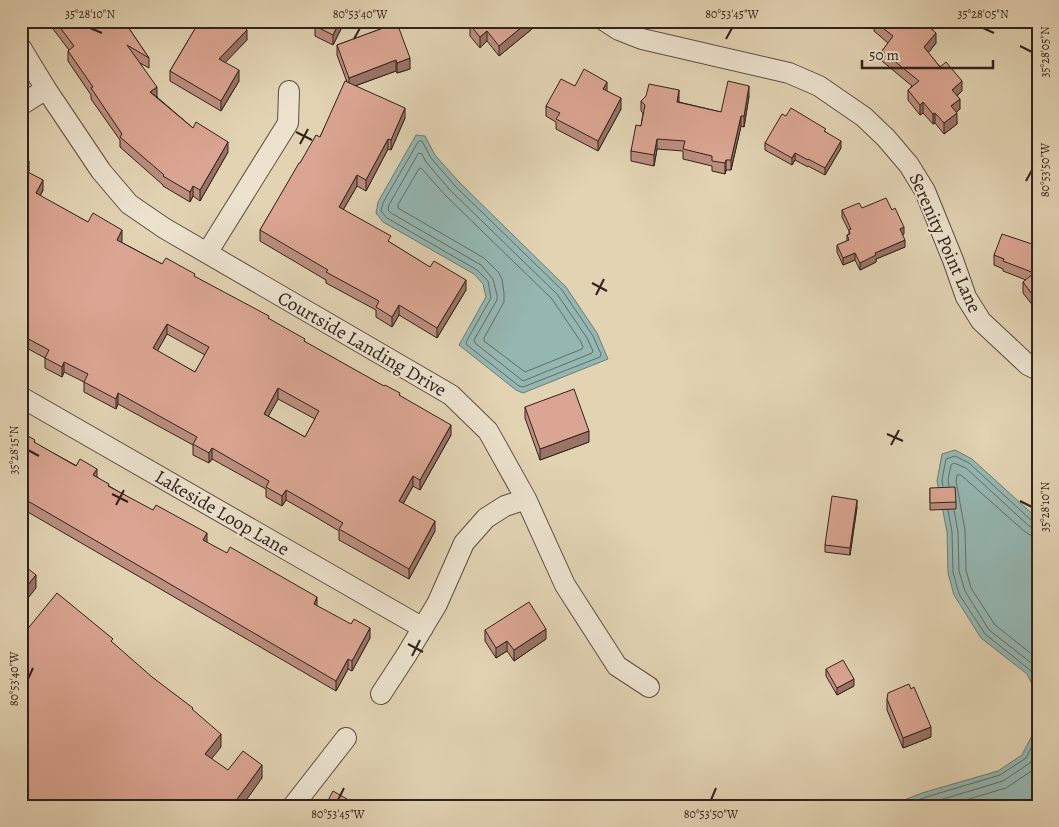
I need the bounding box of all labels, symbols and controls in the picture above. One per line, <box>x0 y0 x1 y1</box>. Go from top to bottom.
text: 35°28'10"N <box>65 6 115 22</box>
text: 80°53'40"W <box>333 6 388 22</box>
text: 80°53'45"W <box>705 6 760 22</box>
text: 35°28'05"N <box>957 6 1009 22</box>
text: 35°28'05"N <box>1037 26 1053 78</box>
scale bar <box>862 38 993 70</box>
text: 50 m <box>869 45 899 65</box>
text: 80°53'50"W <box>1037 142 1053 197</box>
street label: Serenity Point Lane <box>903 169 987 317</box>
street label: Courtside Landing Drive <box>273 285 451 403</box>
text: 35°28'15"N <box>6 425 22 474</box>
street label: Lakeside Loop Lane <box>150 464 294 562</box>
text: 35°28'10"N <box>1037 482 1053 532</box>
text: 80°53'40"W <box>6 651 22 706</box>
text: 80°53'45"W <box>311 806 366 822</box>
text: 80°53'50"W <box>684 806 739 822</box>

